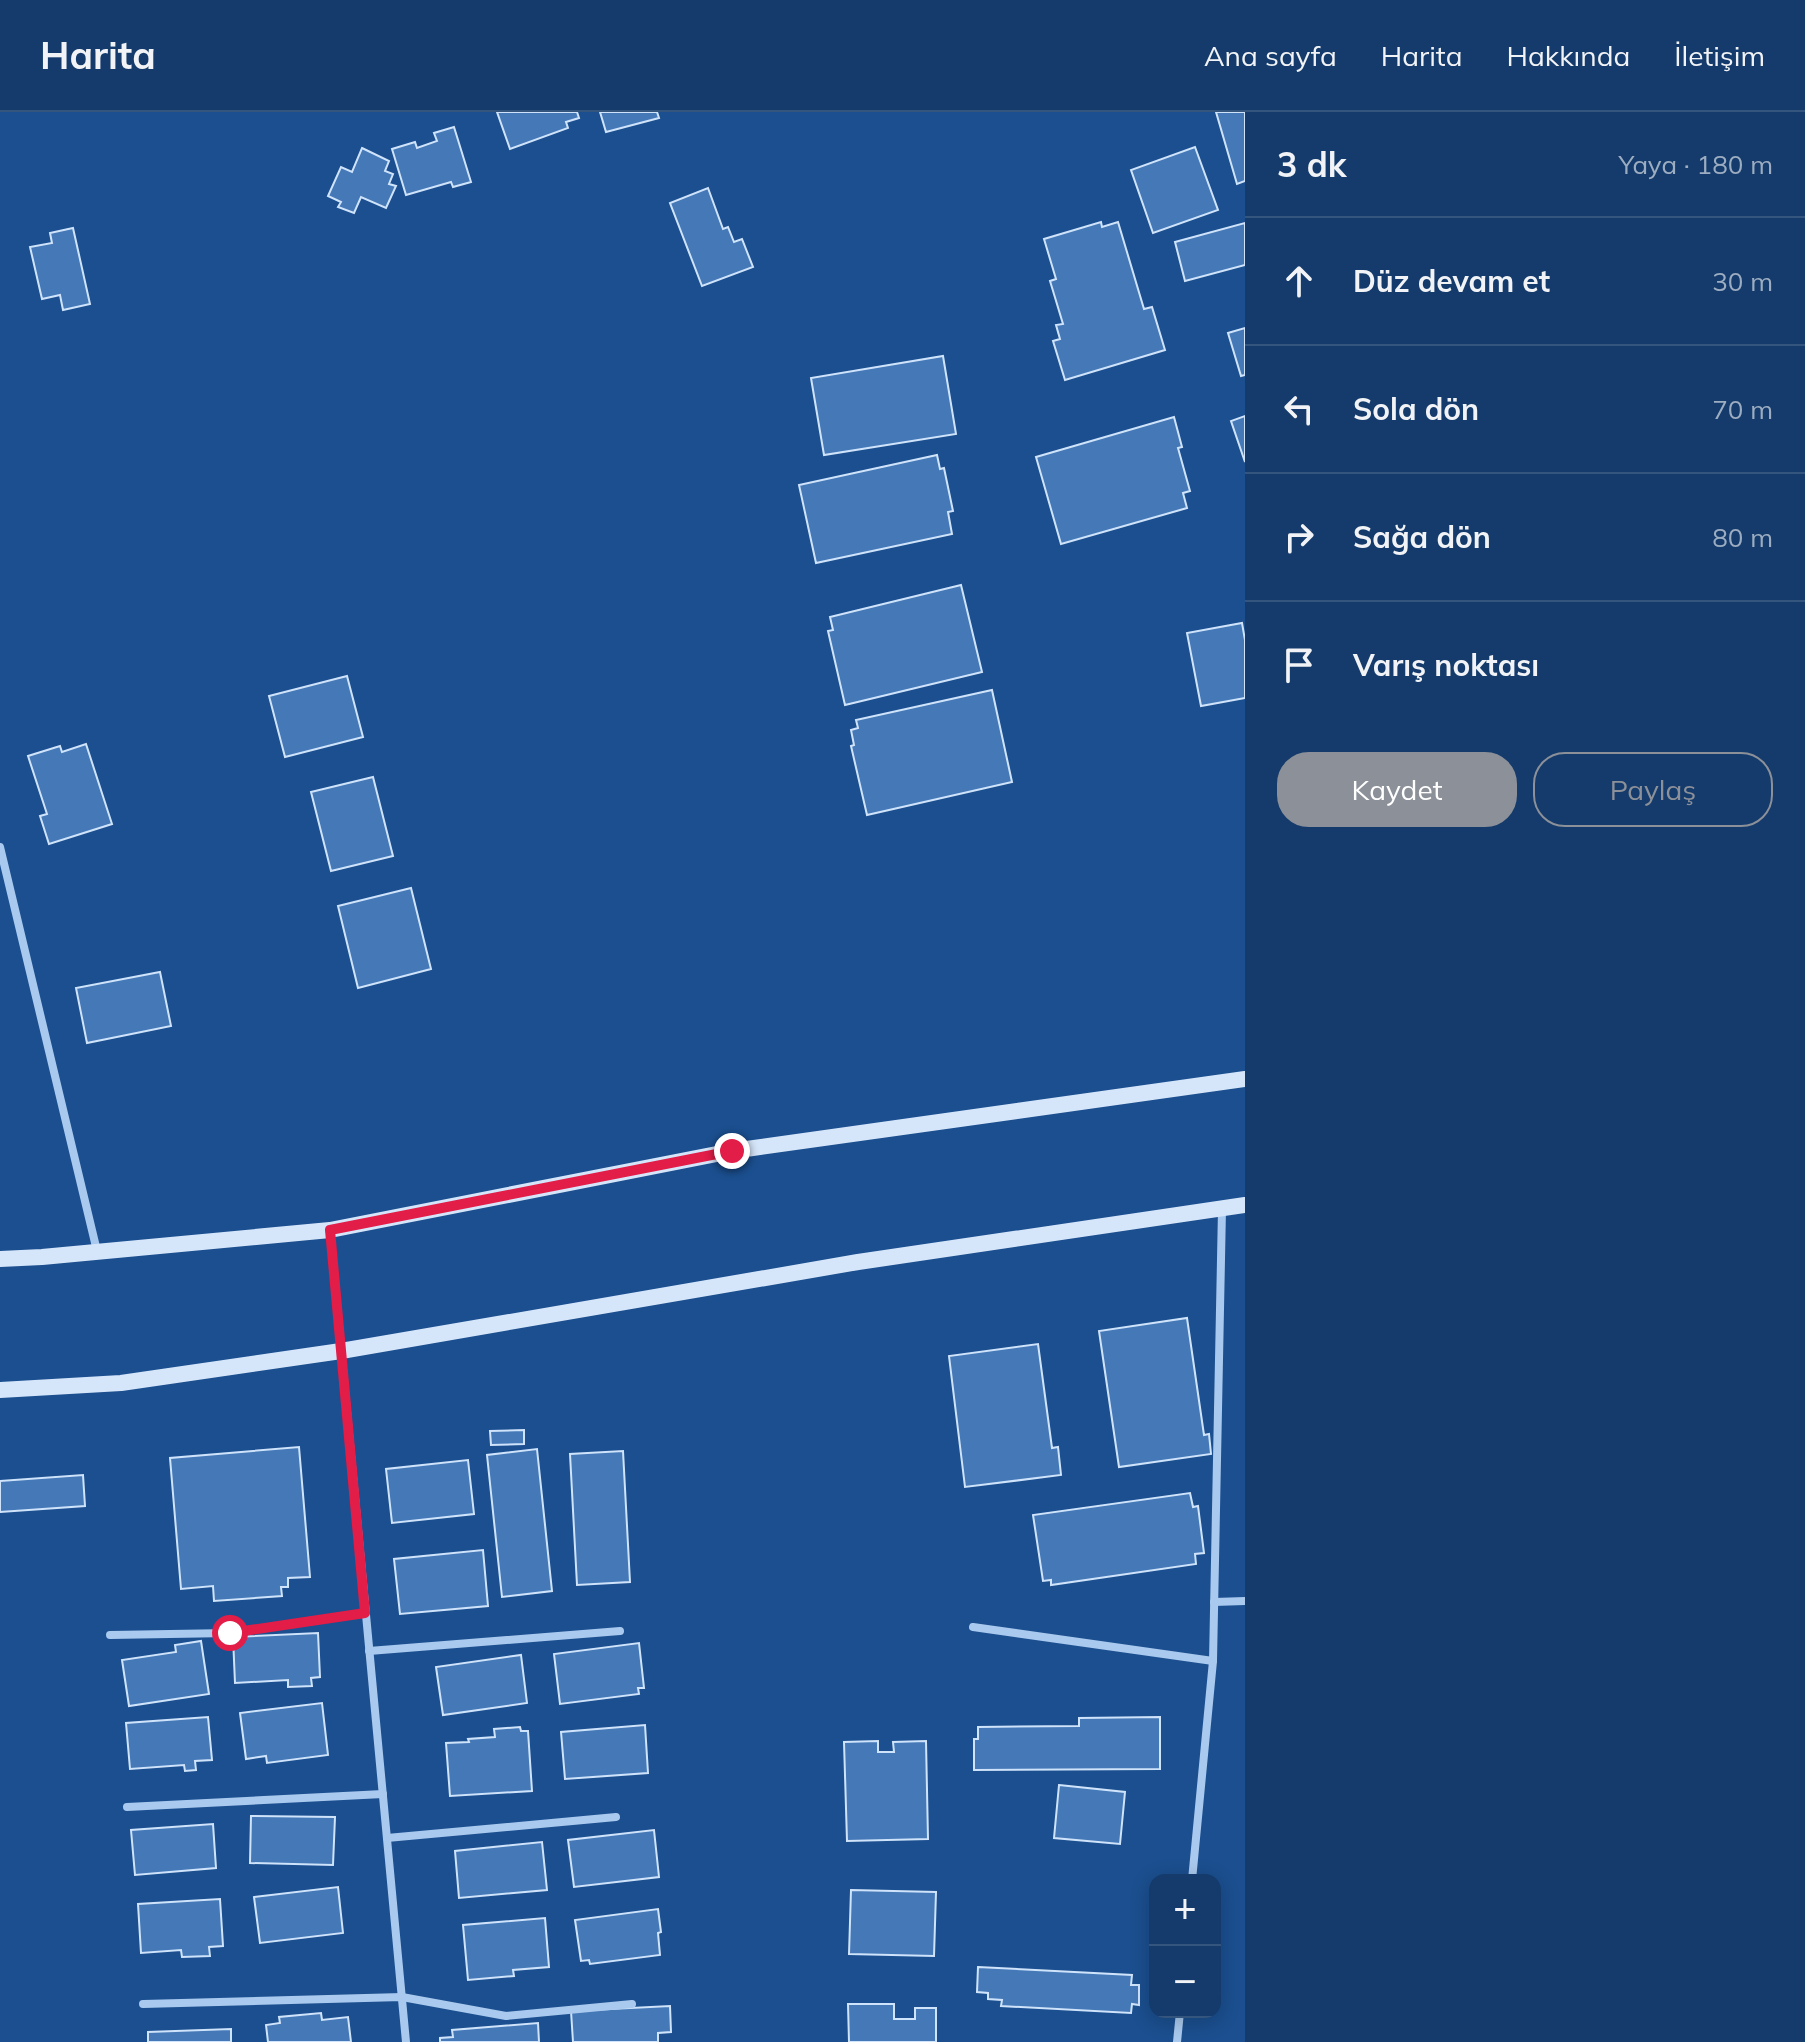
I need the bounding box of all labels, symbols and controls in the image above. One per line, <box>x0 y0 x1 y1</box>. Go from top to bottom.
text: Harita <box>40 31 156 79</box>
text: Ana sayfa <box>1204 38 1337 73</box>
text: Harita <box>1381 38 1462 73</box>
text: Hakkında <box>1506 38 1630 73</box>
text: İletişim <box>1674 38 1765 73</box>
text: 3 dk <box>1277 143 1347 186</box>
text: Yaya · 180 m <box>1619 148 1773 181</box>
icon: ahead <box>1277 259 1321 303</box>
text: Düz devam et <box>1353 262 1550 300</box>
text: 30 m <box>1712 265 1773 298</box>
icon: left <box>1277 387 1321 431</box>
text: Sola dön <box>1353 390 1479 428</box>
text: 70 m <box>1712 393 1773 426</box>
icon: right <box>1277 515 1321 559</box>
text: Sağa dön <box>1353 518 1491 556</box>
text: 80 m <box>1712 521 1773 554</box>
icon: arrive <box>1277 643 1321 687</box>
text: Varış noktası <box>1353 646 1539 684</box>
button: Kaydet <box>1277 752 1517 827</box>
button: Paylaş <box>1533 752 1773 827</box>
route end <box>714 1133 750 1169</box>
route start <box>212 1615 248 1651</box>
map controls <box>1149 1874 1221 2018</box>
button: + <box>1149 1874 1221 1946</box>
button: − <box>1149 1946 1221 2018</box>

